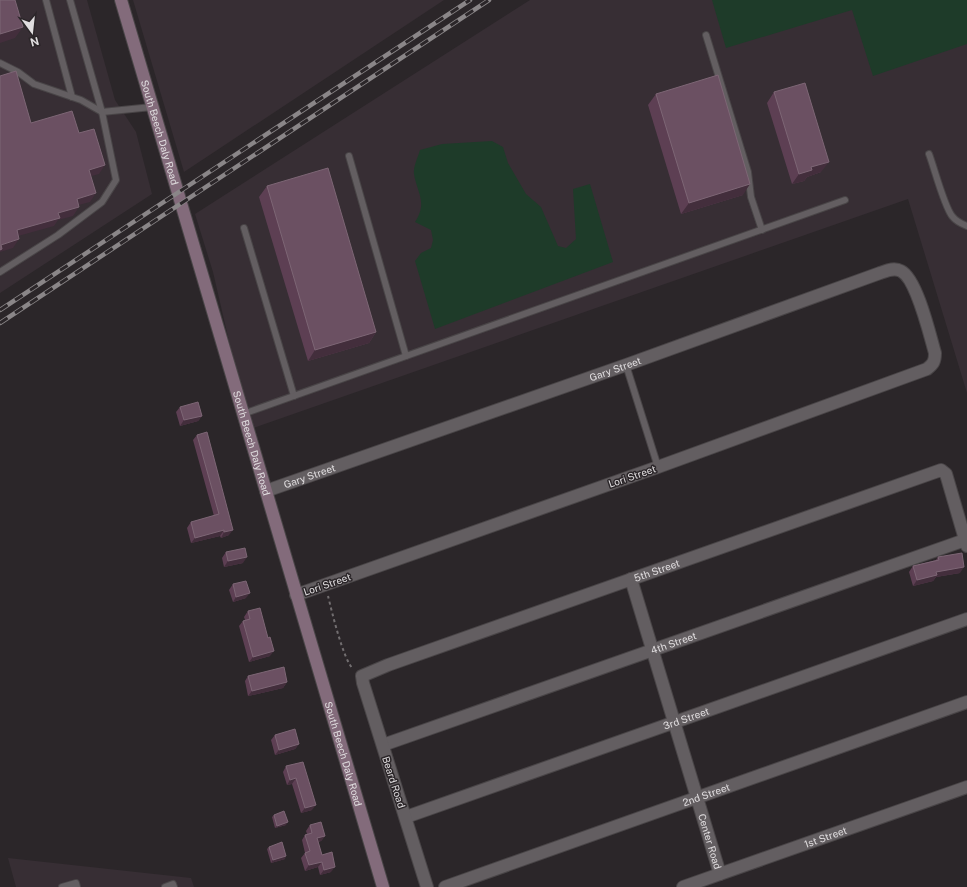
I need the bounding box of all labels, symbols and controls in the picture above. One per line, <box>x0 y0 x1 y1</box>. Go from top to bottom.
north arrow <box>12 12 52 52</box>
text: N <box>29 35 40 49</box>
street label: South Beech Daly Road <box>139 79 181 186</box>
street label: Gary Street <box>588 354 643 383</box>
street label: South Beech Daly Road <box>231 389 273 497</box>
street label: Gary Street <box>282 461 337 490</box>
street label: Lori Street <box>607 462 657 490</box>
street label: 5th Street <box>632 557 681 584</box>
street label: Lori Street <box>302 570 352 598</box>
street label: 4th Street <box>649 629 698 656</box>
street label: South Beech Daly Road <box>323 700 365 808</box>
street label: 3rd Street <box>662 705 711 732</box>
street label: Beard Road <box>380 755 408 809</box>
street label: 2nd Street <box>681 781 731 808</box>
street label: Center Road <box>696 812 724 871</box>
street label: 1st Street <box>802 824 849 850</box>

